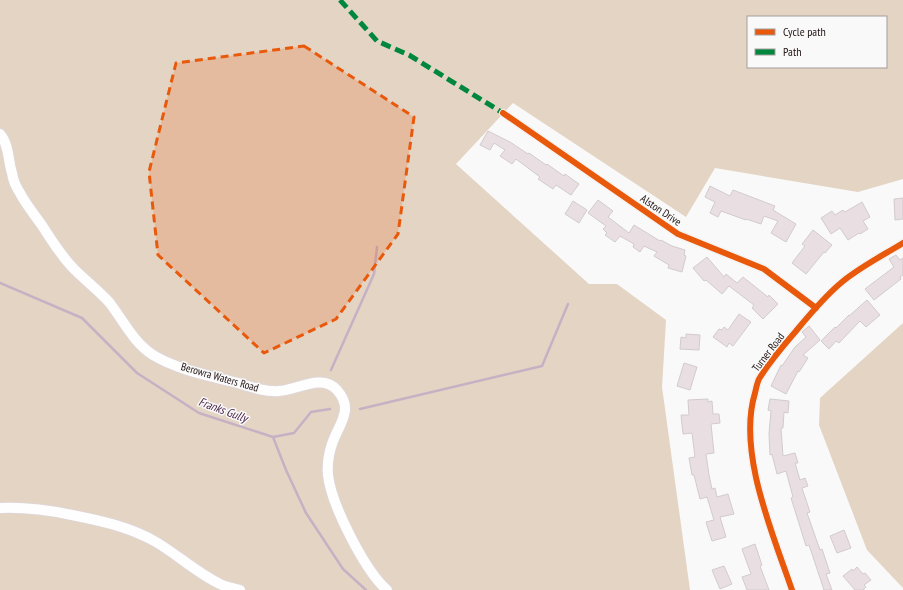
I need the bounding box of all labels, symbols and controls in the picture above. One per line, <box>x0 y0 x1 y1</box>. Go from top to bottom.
legend <box>747 16 887 68</box>
text: Cycle path <box>783 24 826 39</box>
text: Path <box>783 44 801 59</box>
street label: Alston Drive <box>638 191 684 229</box>
street label: Turner Road <box>749 330 787 374</box>
street label: Berowra Waters Road <box>180 359 261 395</box>
water label: Franks Gully <box>197 394 251 426</box>

